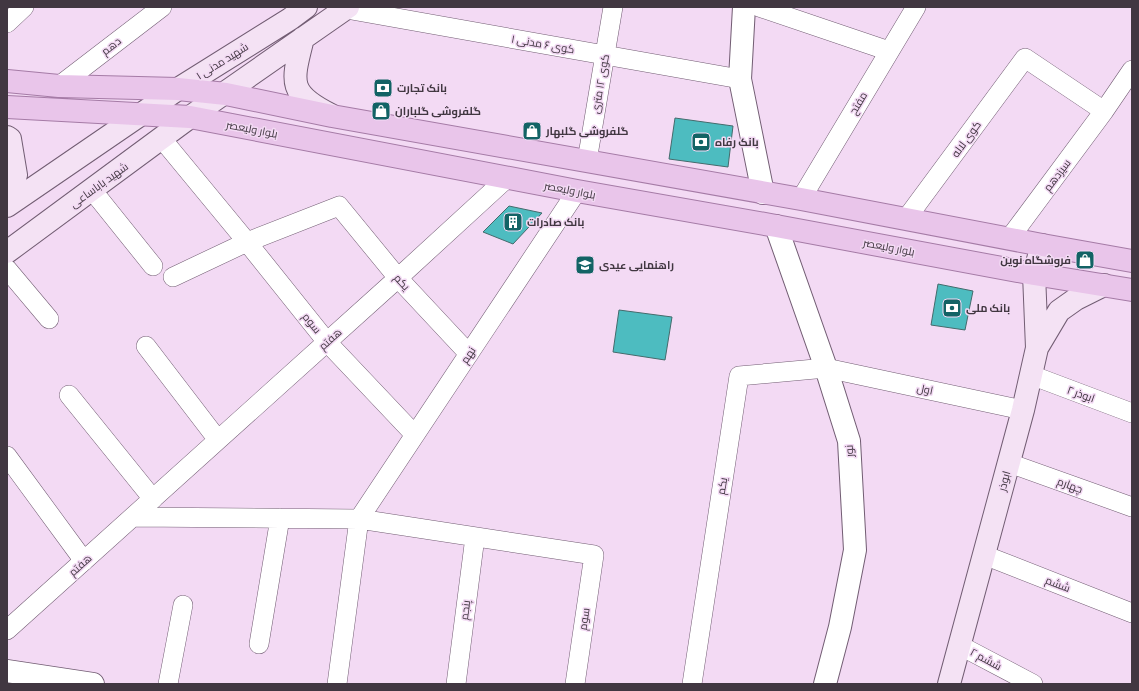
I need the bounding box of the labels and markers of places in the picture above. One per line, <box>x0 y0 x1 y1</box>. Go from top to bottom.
bank icon: بانک تجارت <box>372 77 394 99</box>
place label: بانک تجارت <box>397 81 447 95</box>
shop icon: گلفروشی گلباران <box>370 100 392 122</box>
place label: گلفروشی گلباران <box>395 104 481 119</box>
shop icon: گلفروشی گلبهار <box>521 120 543 142</box>
place label: گلفروشی گلبهار <box>545 124 629 139</box>
bank icon: بانک رفاه <box>690 131 712 153</box>
place label: بانک رفاه <box>715 135 759 149</box>
building icon: بانک صادرات <box>502 211 524 233</box>
place label: بانک صادرات <box>527 215 584 229</box>
shop icon: فروشگاه نوین <box>1074 249 1096 271</box>
place label: فروشگاه نوین <box>1000 253 1071 268</box>
school or university icon: راهنمایی عیدی <box>574 254 596 276</box>
place label: راهنمایی عیدی <box>599 258 674 272</box>
bank icon: بانک ملی <box>941 297 963 319</box>
place label: بانک ملی <box>966 301 1010 315</box>

